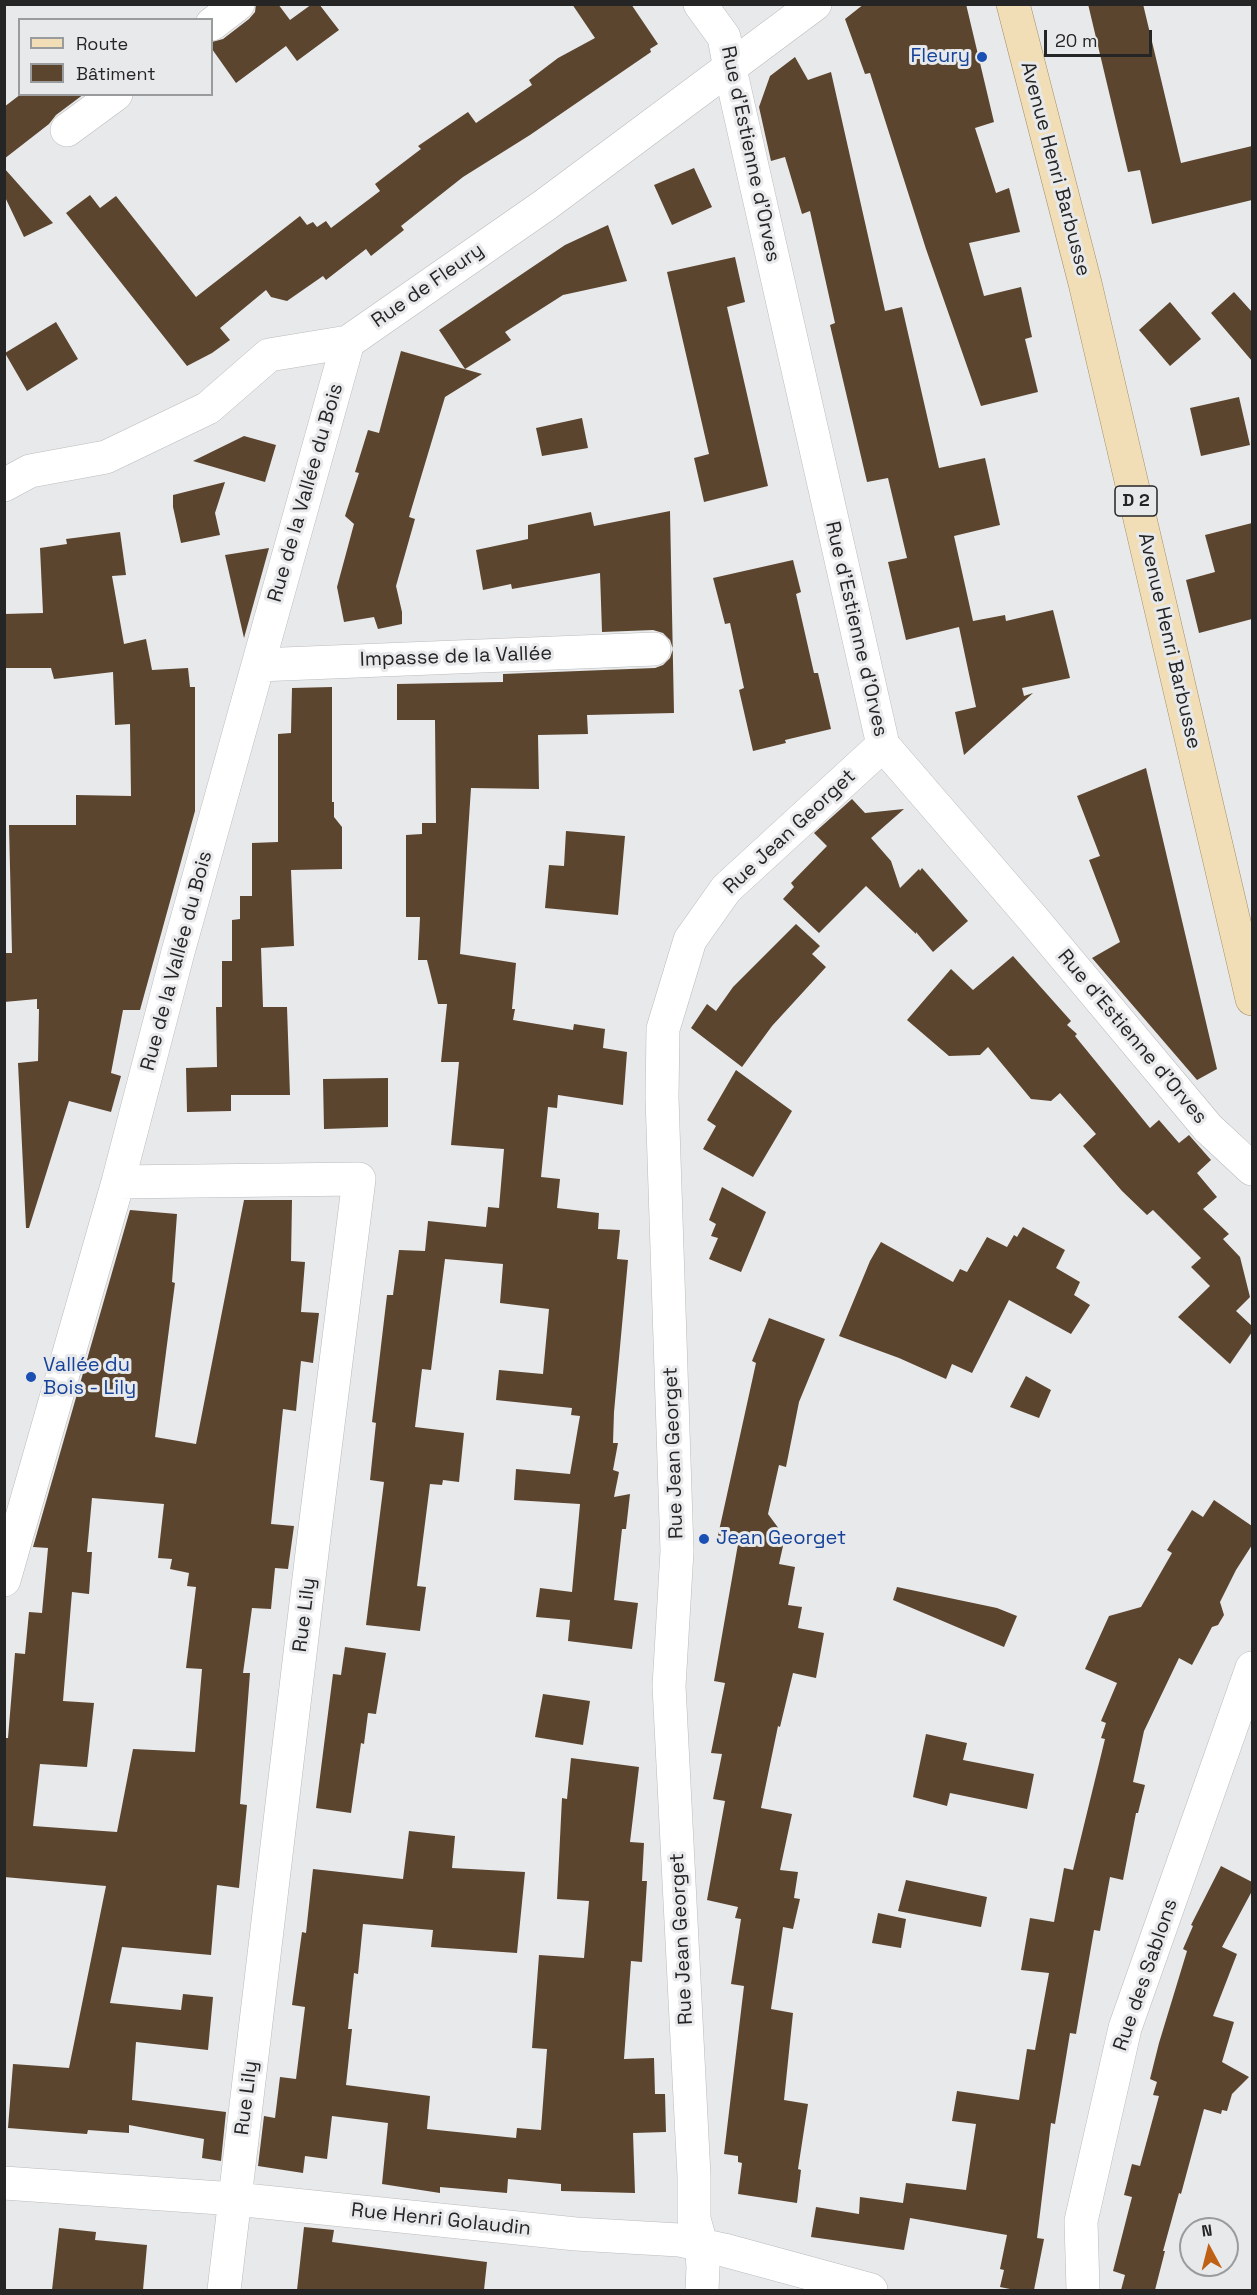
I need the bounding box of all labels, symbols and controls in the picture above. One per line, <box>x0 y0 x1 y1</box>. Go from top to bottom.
legend <box>18 18 213 96</box>
scale bar <box>1047 18 1155 56</box>
text: 20 m <box>1055 29 1098 52</box>
text: Route <box>76 32 128 55</box>
street label: Rue d'Estienne d'Orves <box>715 44 785 264</box>
place label: Fleury <box>910 45 970 69</box>
marker: Fleury <box>975 50 989 64</box>
street label: Avenue Henri Barbusse <box>1015 59 1095 279</box>
text: Bâtiment <box>76 62 156 85</box>
street label: Rue de Fleury <box>367 239 489 333</box>
street label: Rue de la Vallée du Bois <box>263 381 349 605</box>
road number: D 2 <box>1115 486 1157 516</box>
street label: Rue d'Estienne d'Orves <box>820 519 892 739</box>
street label: Avenue Henri Barbusse <box>1132 531 1206 751</box>
street label: Impasse de la Vallée <box>359 642 553 672</box>
street label: Rue Jean Georget <box>719 765 861 899</box>
street label: Rue de la Vallée du Bois <box>136 849 218 1073</box>
street label: Rue d'Estienne d'Orves <box>1052 945 1212 1129</box>
place label: Vallée du Bois - Lily <box>43 1354 136 1401</box>
street label: Rue Jean Georget <box>659 1367 689 1539</box>
marker: Vallée du Bois - Lily <box>24 1370 38 1384</box>
place label: Jean Georget <box>716 1527 846 1551</box>
marker: Jean Georget <box>697 1532 711 1546</box>
street label: Rue Lily <box>289 1576 321 1654</box>
street label: Rue Jean Georget <box>666 1852 698 2026</box>
street label: Rue des Sablons <box>1109 1896 1183 2054</box>
street label: Rue Lily <box>231 2059 263 2137</box>
street label: Rue Henri Golaudin <box>350 2199 532 2241</box>
north arrow <box>1179 2217 1239 2277</box>
text: N <box>1200 2220 1214 2242</box>

